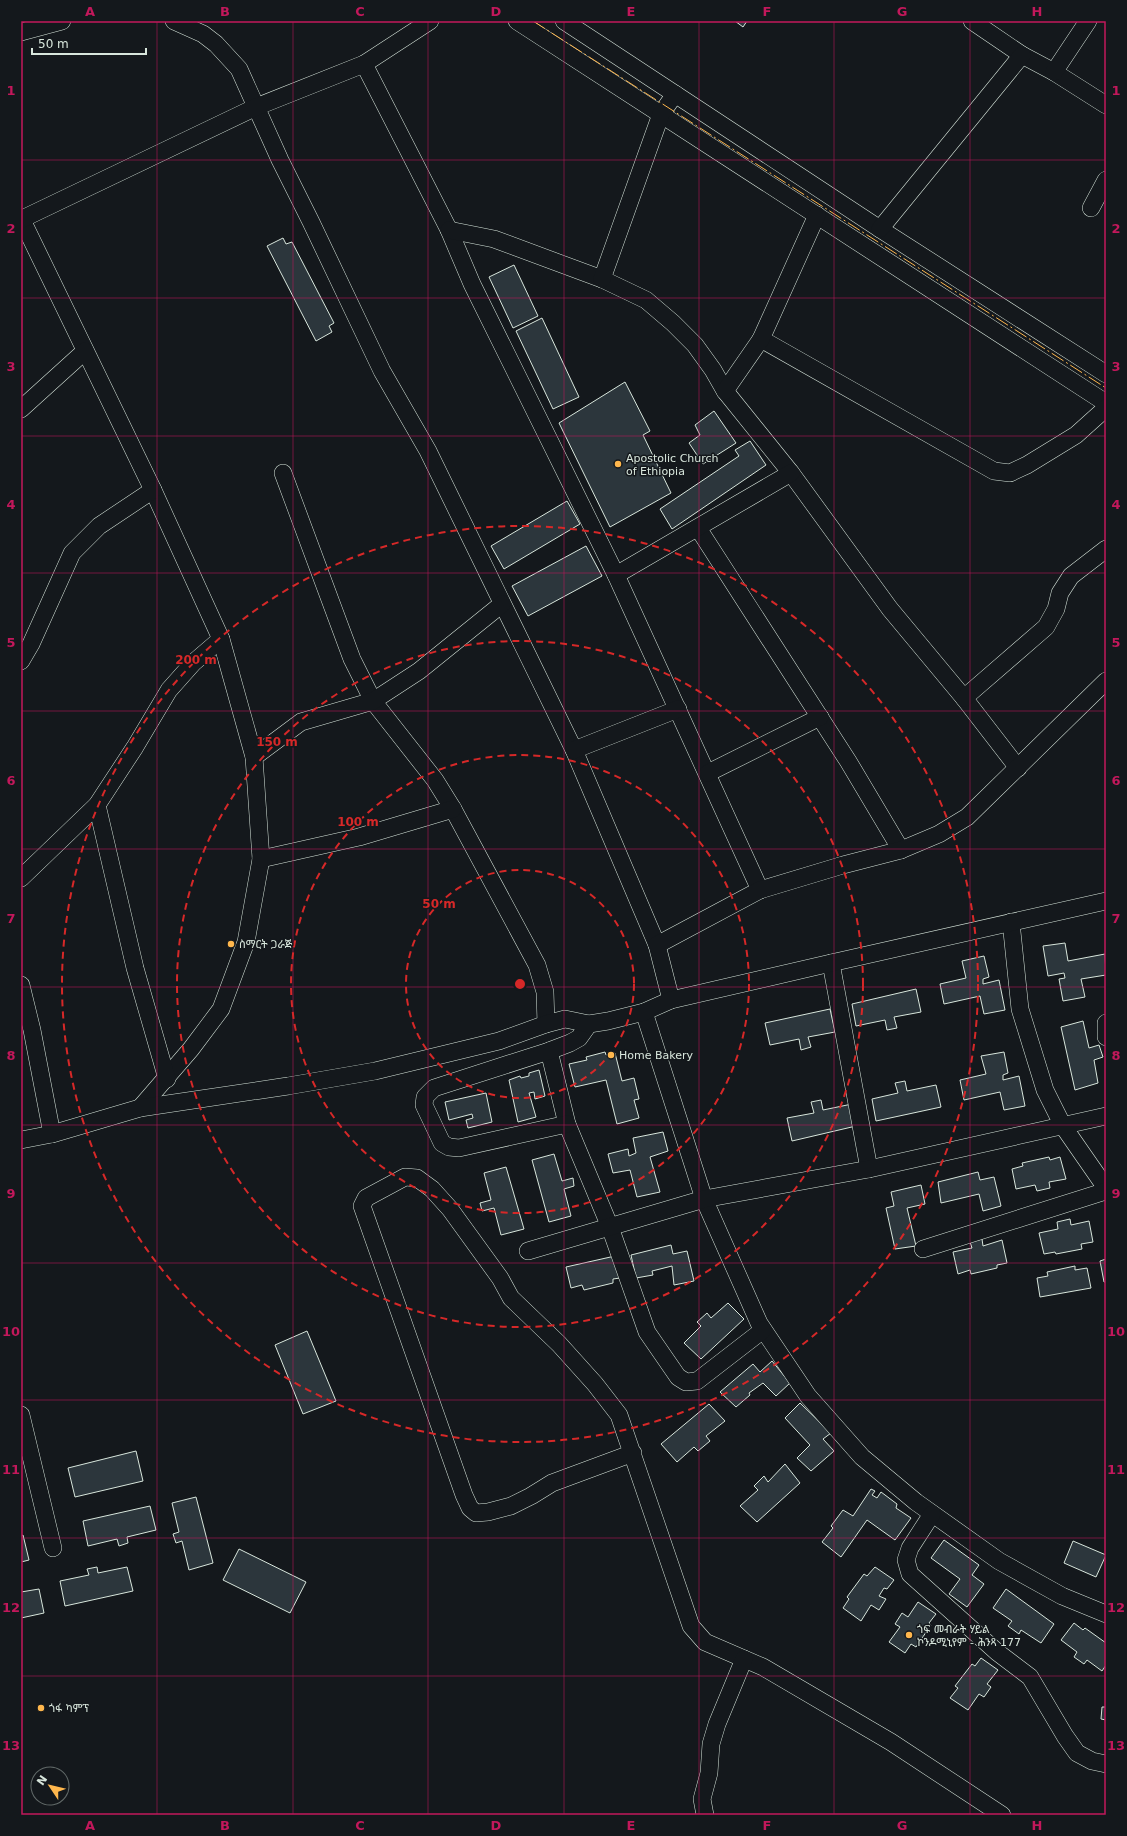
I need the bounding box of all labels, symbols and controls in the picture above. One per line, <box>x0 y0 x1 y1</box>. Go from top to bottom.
text: A <box>85 4 95 19</box>
text: B <box>220 4 230 19</box>
text: C <box>355 4 365 19</box>
text: D <box>491 4 502 19</box>
text: E <box>627 4 635 19</box>
text: F <box>763 4 771 19</box>
text: G <box>897 4 907 19</box>
text: H <box>1032 4 1042 19</box>
scale bar <box>32 30 146 56</box>
text: 50 m <box>38 37 69 51</box>
text: 1 <box>6 83 16 98</box>
text: 1 <box>1111 83 1121 98</box>
text: 2 <box>6 221 16 236</box>
text: 2 <box>1111 221 1121 236</box>
text: 3 <box>6 359 16 374</box>
text: 3 <box>1111 359 1121 374</box>
place label: Apostolic Church of Ethiopia <box>626 452 719 478</box>
marker: Apostolic Church of Ethiopia <box>613 459 623 469</box>
text: 4 <box>6 497 16 512</box>
text: 4 <box>1111 497 1121 512</box>
text: 5 <box>6 635 16 650</box>
text: 5 <box>1111 635 1121 650</box>
text: 200 m <box>175 653 217 667</box>
text: 150 m <box>256 735 298 749</box>
text: 6 <box>6 773 16 788</box>
text: 6 <box>1111 773 1121 788</box>
text: 100 m <box>337 815 379 829</box>
text: 50 m <box>422 897 456 911</box>
text: 7 <box>6 911 16 926</box>
text: 7 <box>1111 911 1121 926</box>
place label: ስማርት ጋራጅ <box>239 938 293 951</box>
marker: ስማርት ጋራጅ <box>226 939 236 949</box>
centre of rings <box>513 977 527 991</box>
text: 8 <box>6 1048 16 1063</box>
text: 8 <box>1111 1048 1121 1063</box>
place label: Home Bakery <box>619 1049 694 1062</box>
marker: Home Bakery <box>606 1050 616 1060</box>
text: 9 <box>6 1186 16 1201</box>
text: 9 <box>1111 1186 1121 1201</box>
text: 10 <box>2 1324 20 1339</box>
text: 10 <box>1107 1324 1125 1339</box>
text: 11 <box>2 1462 20 1477</box>
text: 11 <box>1107 1462 1125 1477</box>
text: 12 <box>2 1600 20 1615</box>
text: 12 <box>1107 1600 1125 1615</box>
place label: ጎፍ መብራት ሃይል ኮንዶሚኒየም - ሕንጻ 177 <box>917 1623 1021 1649</box>
marker: ጎፍ መብራት ሃይል ኮንዶሚኒየም - ሕንጻ 177 <box>904 1630 914 1640</box>
place label: ጎፋ ካምፕ <box>49 1702 89 1715</box>
marker: ጎፋ ካምፕ <box>36 1703 46 1713</box>
text: 13 <box>2 1738 20 1753</box>
text: 13 <box>1107 1738 1125 1753</box>
north arrow <box>30 1766 70 1806</box>
text: N <box>34 1773 50 1788</box>
text: A <box>85 1818 95 1833</box>
text: B <box>220 1818 230 1833</box>
text: C <box>355 1818 365 1833</box>
text: D <box>491 1818 502 1833</box>
text: E <box>627 1818 635 1833</box>
text: F <box>763 1818 771 1833</box>
text: G <box>897 1818 907 1833</box>
text: H <box>1032 1818 1042 1833</box>

